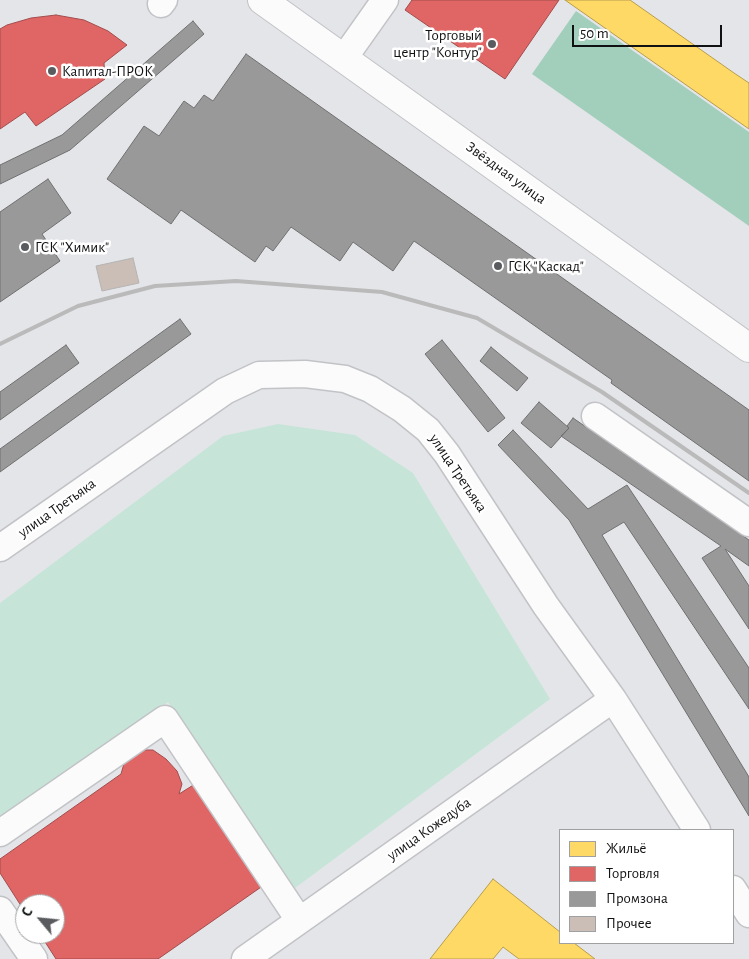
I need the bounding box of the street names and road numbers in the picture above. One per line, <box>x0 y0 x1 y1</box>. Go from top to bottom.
street label: Звёздная улица <box>462 138 550 208</box>
street label: улица Третьяка <box>425 430 491 516</box>
street label: улица Третьяка <box>15 475 99 541</box>
street label: улица Кожедуба <box>384 794 474 864</box>

